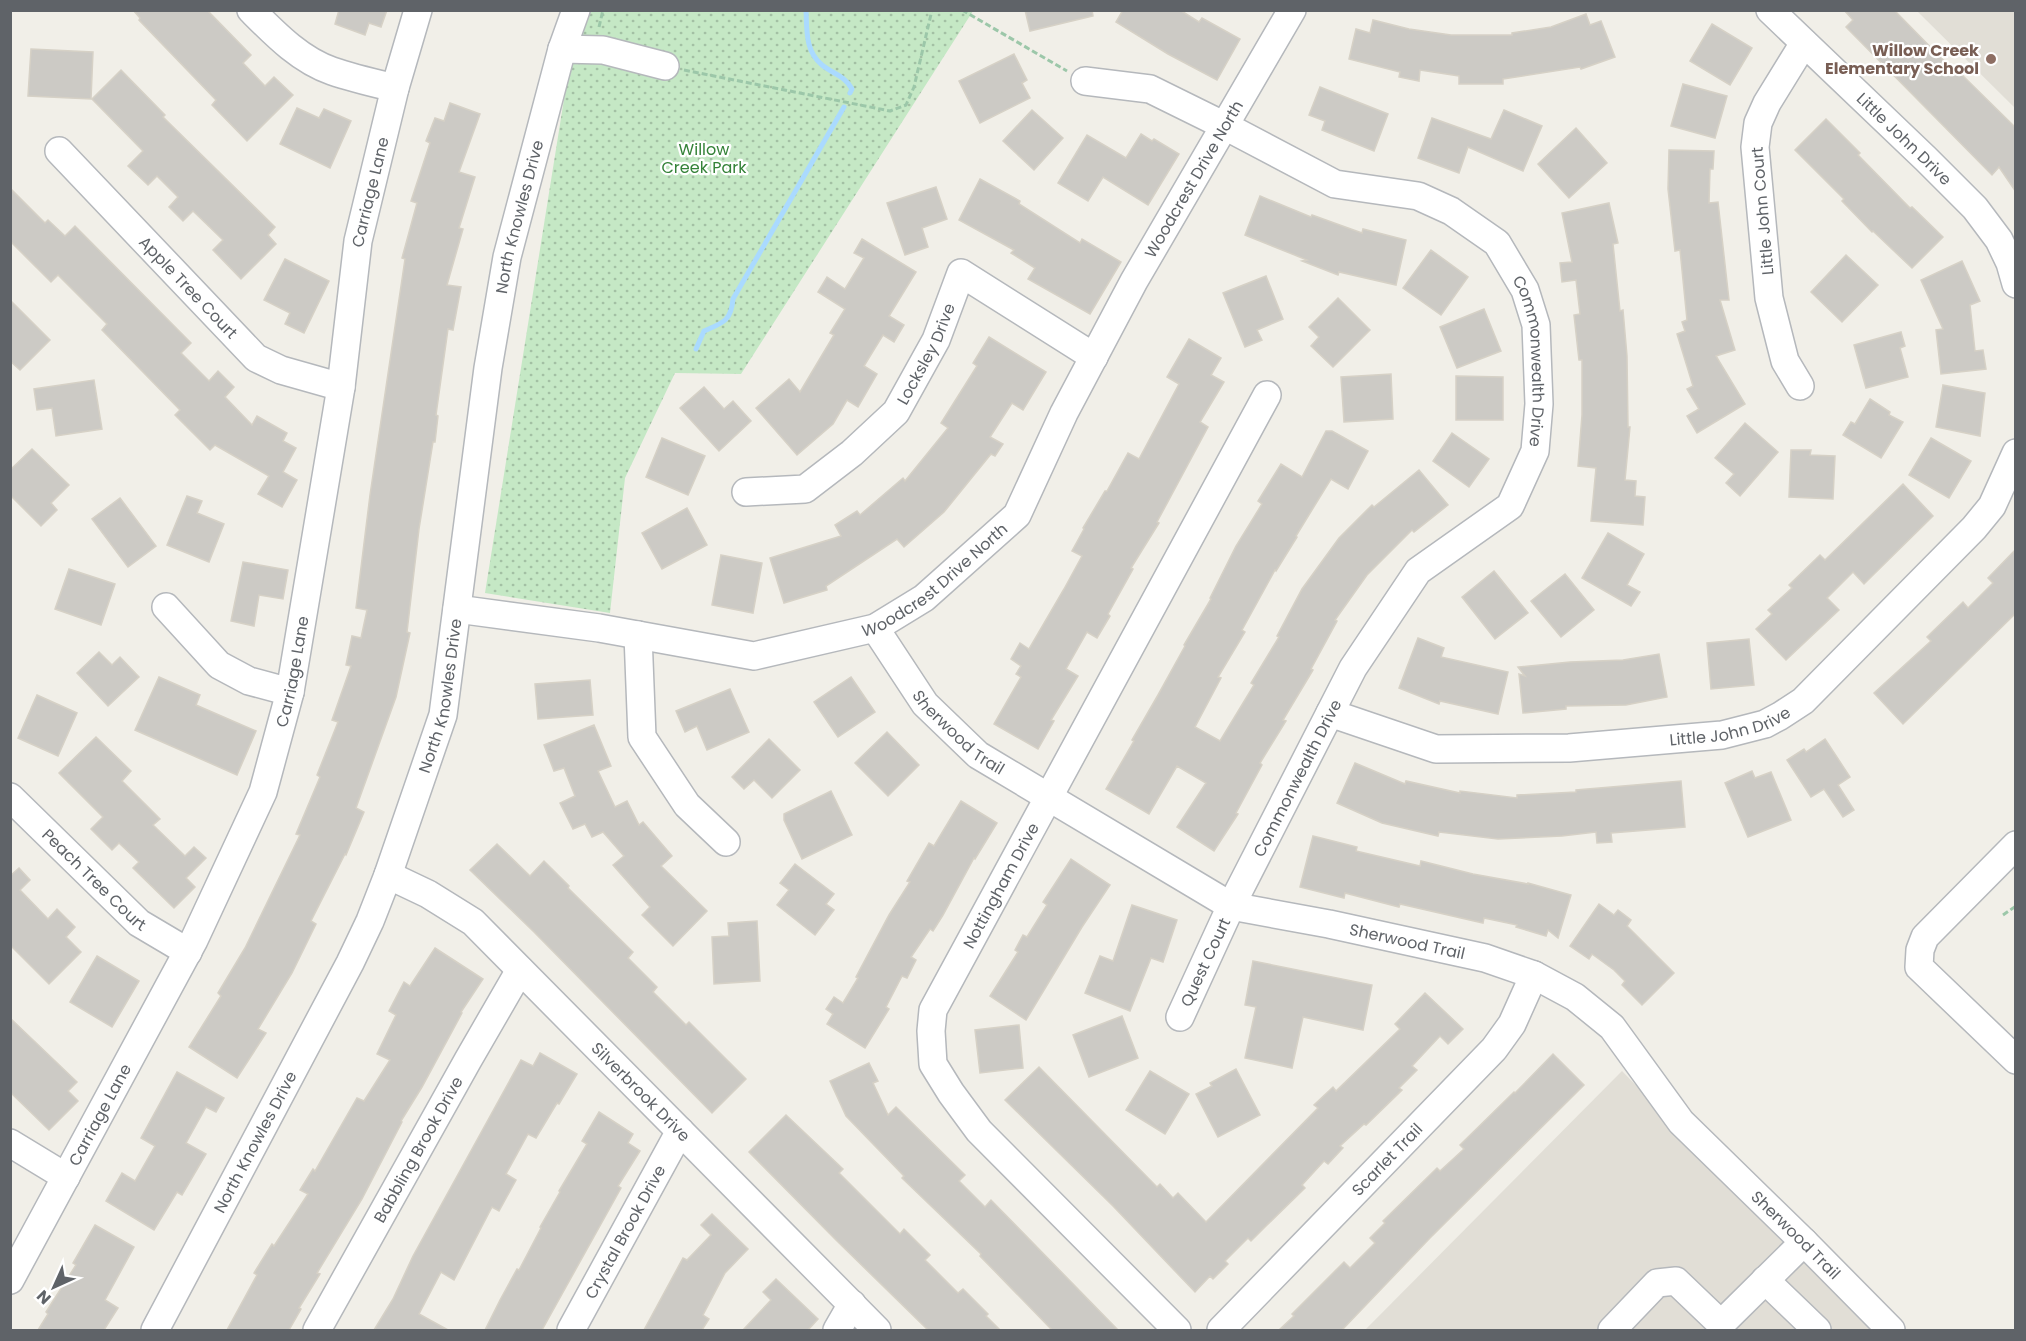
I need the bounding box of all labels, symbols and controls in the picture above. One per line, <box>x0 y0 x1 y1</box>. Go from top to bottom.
place label: Willow Creek Elementary School <box>1825 39 1979 80</box>
marker: Willow Creek Elementary School <box>1984 52 1998 66</box>
street label: Little John Drive <box>1851 88 1957 190</box>
street label: Woodcrest Drive North <box>1139 96 1249 262</box>
street label: Carriage Lane <box>346 135 395 250</box>
street label: North Knowles Drive <box>490 137 549 296</box>
park label: Willow Creek Park <box>662 138 747 179</box>
street label: Little John Court <box>1745 146 1780 276</box>
street label: Apple Tree Court <box>134 231 243 344</box>
street label: Commonwealth Drive <box>1507 271 1550 448</box>
street label: Locksley Drive <box>891 300 961 409</box>
street label: Woodcrest Drive North <box>859 518 1013 643</box>
street label: Carriage Lane <box>270 614 315 730</box>
street label: North Knowles Drive <box>413 617 467 776</box>
street label: Sherwood Trail <box>907 686 1009 780</box>
street label: Commonwealth Drive <box>1248 695 1347 861</box>
street label: Little John Drive <box>1669 701 1795 751</box>
street label: Nottingham Drive <box>958 819 1045 953</box>
street label: Peach Tree Court <box>37 823 150 937</box>
street label: Quest Court <box>1175 914 1236 1011</box>
street label: Sherwood Trail <box>1347 918 1467 965</box>
street label: Silverbrook Drive <box>586 1037 695 1147</box>
street label: Carriage Lane <box>63 1060 137 1170</box>
street label: North Knowles Drive <box>208 1067 303 1217</box>
street label: Babbling Brook Drive <box>368 1072 469 1227</box>
street label: Scarlet Trail <box>1346 1118 1428 1201</box>
street label: Crystal Brook Drive <box>579 1161 671 1303</box>
street label: Sherwood Trail <box>1746 1186 1846 1285</box>
north arrow <box>24 1257 84 1317</box>
text: N <box>31 1285 56 1310</box>

